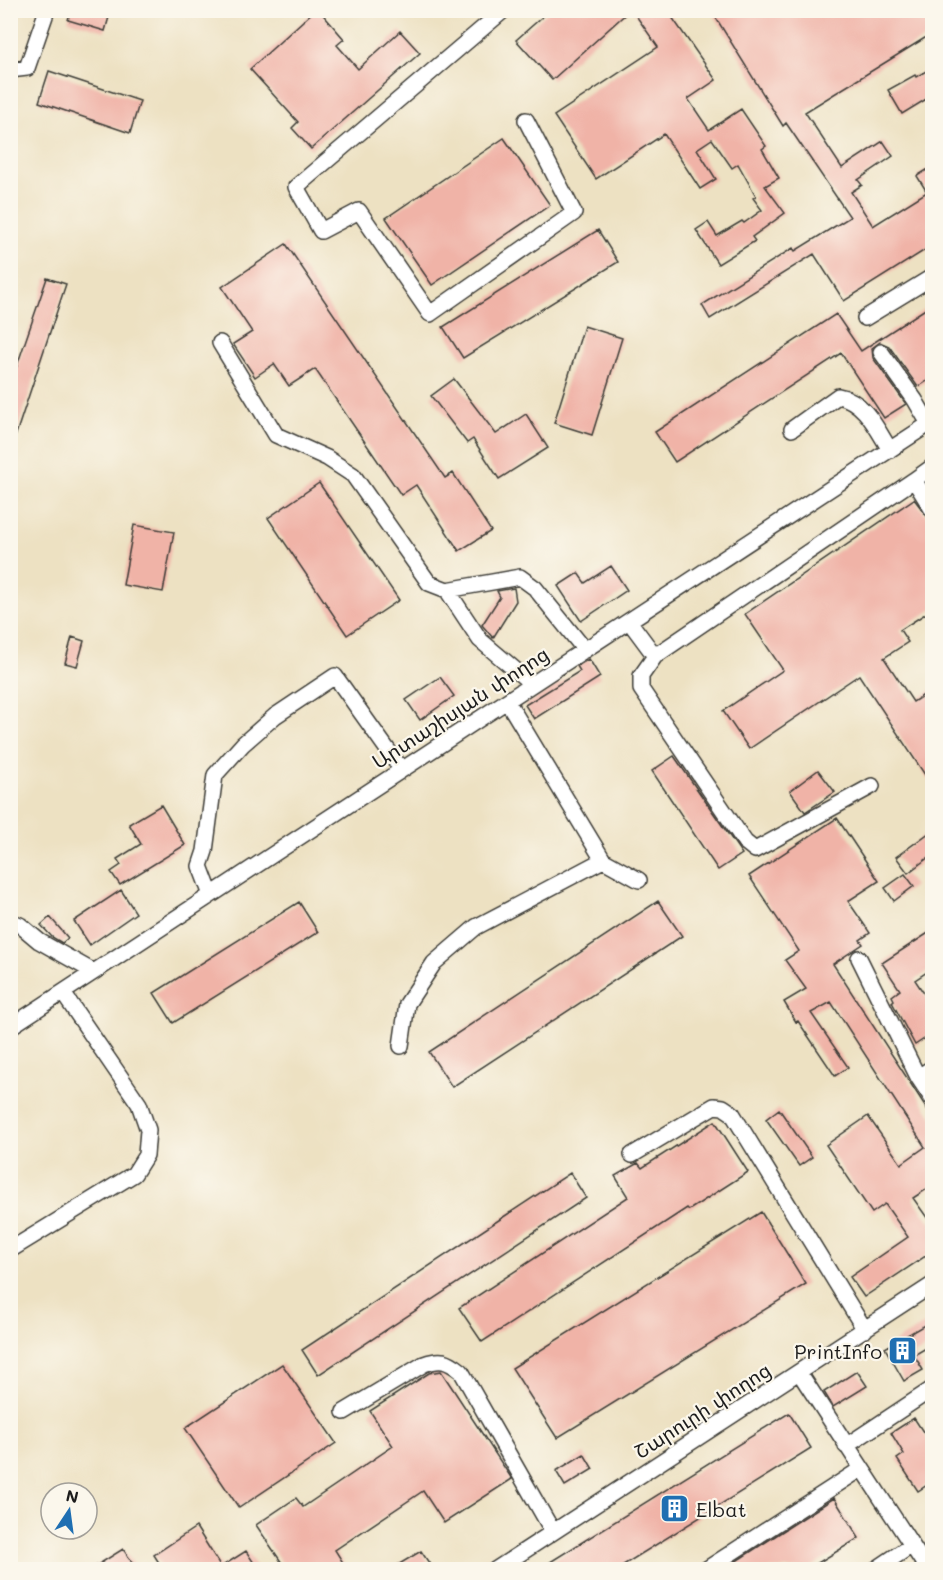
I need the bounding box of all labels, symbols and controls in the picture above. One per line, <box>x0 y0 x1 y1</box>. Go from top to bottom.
street label: Արտաշիսյան փողոց <box>367 640 553 774</box>
building icon: PrintInfo <box>887 1335 919 1367</box>
place label: PrintInfo <box>794 1338 882 1364</box>
street label: Շարուրի փողոց <box>629 1356 775 1464</box>
north arrow <box>39 1481 99 1541</box>
text: N <box>64 1484 81 1507</box>
building icon: Elbat <box>659 1493 691 1525</box>
place label: Elbat <box>696 1496 746 1522</box>

